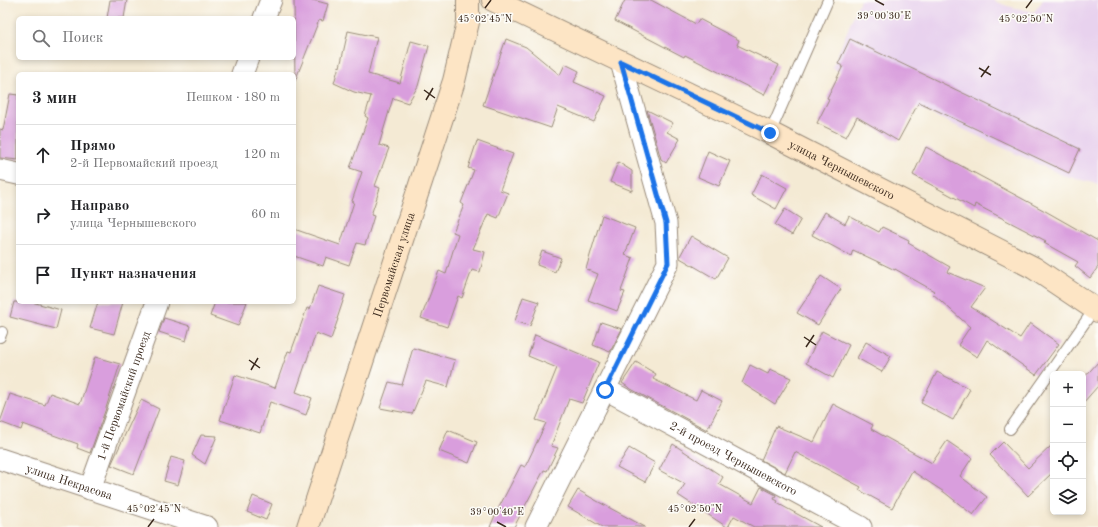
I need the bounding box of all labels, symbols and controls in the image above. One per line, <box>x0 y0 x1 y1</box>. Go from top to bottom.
text: 39°00'30"E <box>857 11 911 21</box>
text: 45°02'45"N <box>458 14 513 24</box>
text: 45°02'50"N <box>999 14 1054 24</box>
search box <box>16 16 296 60</box>
icon: search <box>30 27 52 49</box>
text: Поиск <box>62 31 103 46</box>
text: 3 мин <box>32 90 77 107</box>
text: Пешком · 180 m <box>186 91 280 104</box>
route end <box>761 124 779 142</box>
text: Прямо <box>70 139 116 154</box>
street label: улица Чернышевского <box>787 139 896 203</box>
icon: ahead <box>32 144 54 166</box>
text: 120 m <box>243 148 280 161</box>
text: 2-й Первомайский проезд <box>70 157 218 170</box>
text: Направо <box>70 199 129 214</box>
icon: right <box>32 204 54 226</box>
text: 60 m <box>251 208 280 221</box>
street label: Первомайская улица <box>372 211 418 319</box>
text: улица Чернышевского <box>70 217 196 230</box>
icon: arrive <box>32 264 54 286</box>
text: Пункт назначения <box>70 267 197 282</box>
street label: 1-й Первомайский проезд <box>96 330 153 462</box>
map controls <box>1050 371 1086 515</box>
button: + <box>1050 371 1086 407</box>
route start <box>596 381 614 399</box>
button: − <box>1050 407 1086 443</box>
street label: 2-й проезд Чернышевского <box>667 420 799 498</box>
button: locate <box>1050 443 1086 479</box>
street label: улица Некрасова <box>24 463 114 503</box>
button: layers <box>1050 479 1086 515</box>
text: 45°02'45"N <box>127 504 182 514</box>
text: 45°02'50"N <box>668 504 723 514</box>
text: 39°00'40"E <box>470 507 524 517</box>

